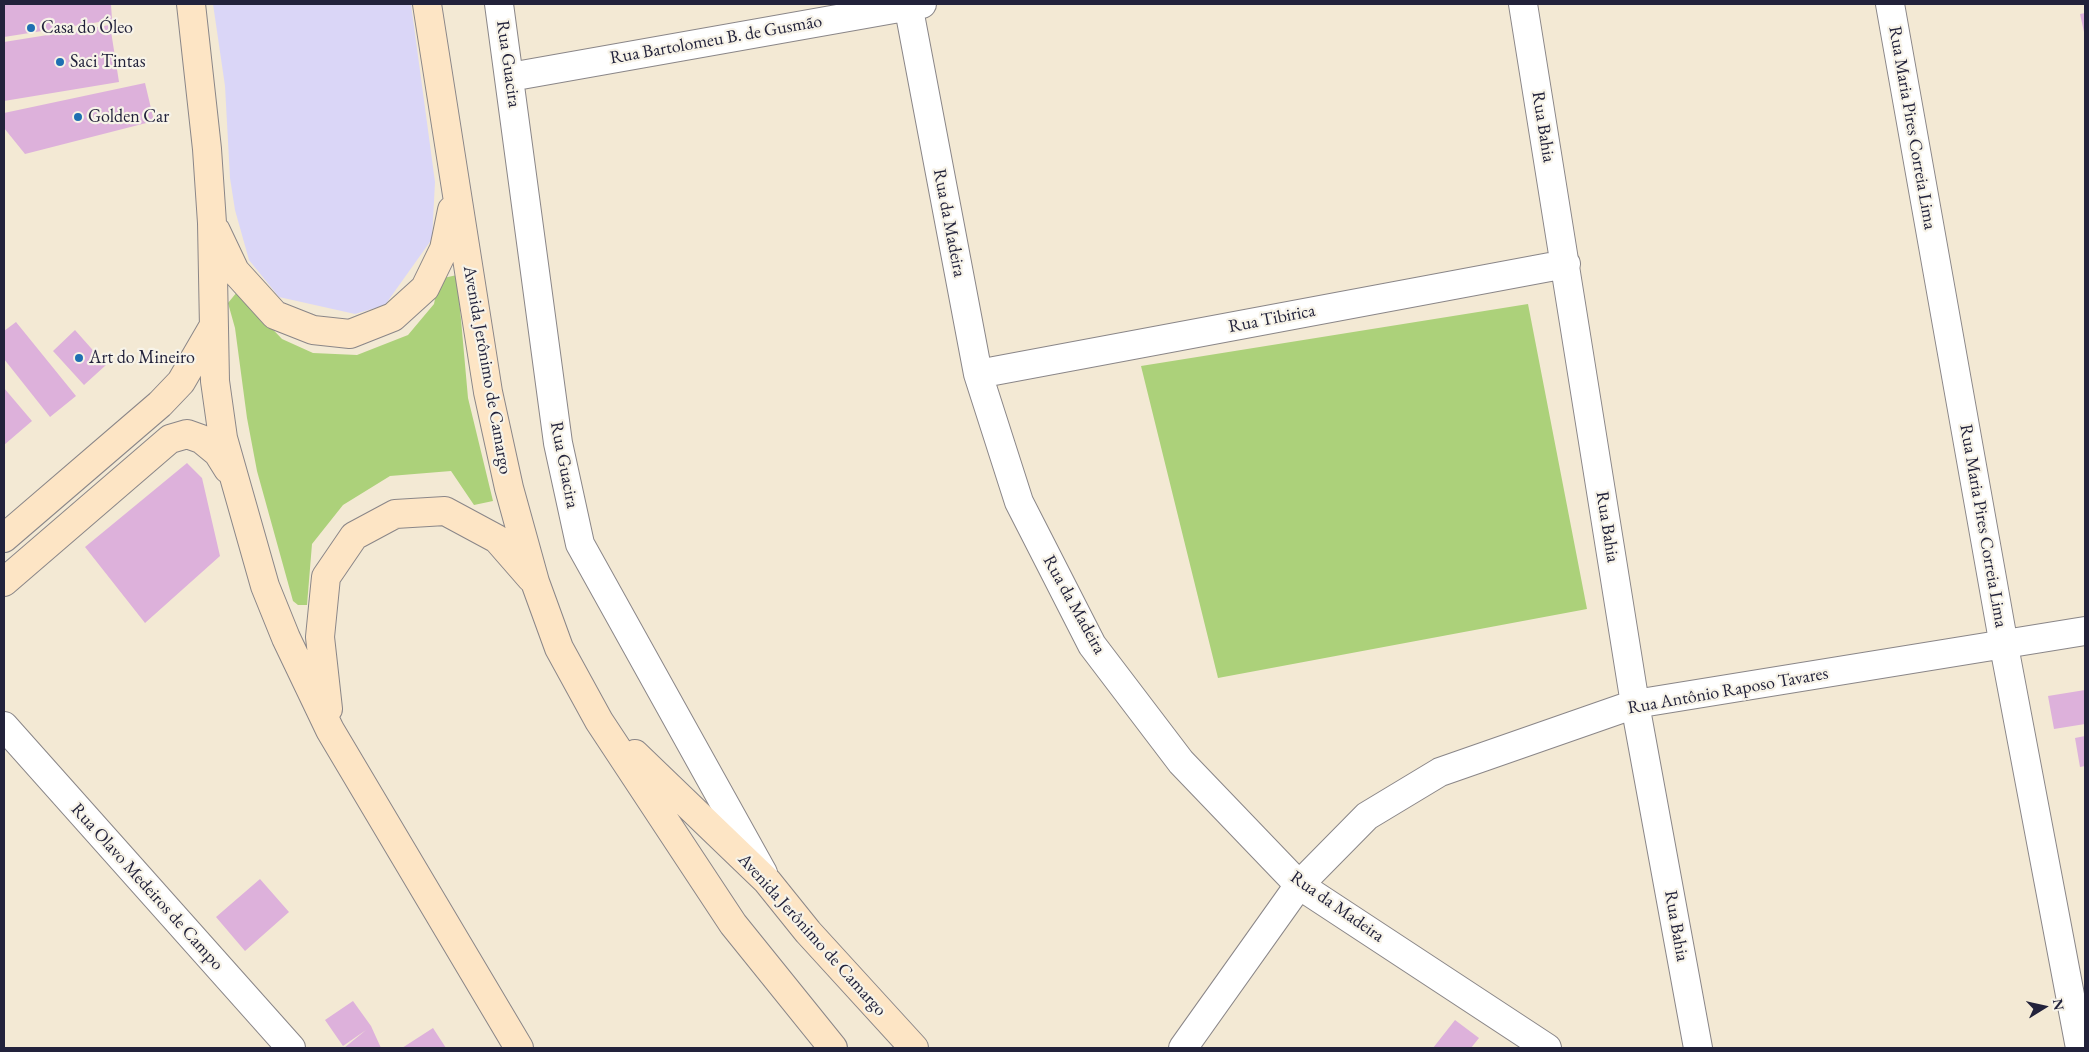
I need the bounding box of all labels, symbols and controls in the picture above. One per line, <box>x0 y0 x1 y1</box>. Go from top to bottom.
street label: Rua Bartolomeu B. de Gusmão <box>608 11 824 69</box>
place label: Casa do Óleo <box>41 17 133 39</box>
street label: Rua Guacira <box>491 19 525 109</box>
marker: Casa do Óleo <box>25 22 37 34</box>
street label: Rua Maria Pires Correia Lima <box>1883 25 1941 231</box>
place label: Saci Tintas <box>70 51 146 73</box>
marker: Saci Tintas <box>54 56 66 68</box>
street label: Rua Bahia <box>1527 90 1559 164</box>
place label: Golden Car <box>88 106 169 128</box>
marker: Golden Car <box>72 111 84 123</box>
street label: Rua da Madeira <box>928 167 970 279</box>
street label: Avenida Jerônimo de Camargo <box>458 264 516 476</box>
street label: Rua Tibirica <box>1227 300 1317 338</box>
place label: Art do Mineiro <box>89 347 195 369</box>
marker: Art do Mineiro <box>73 352 85 364</box>
street label: Rua Guacira <box>545 420 583 510</box>
street label: Rua Maria Pires Correia Lima <box>1954 423 2012 629</box>
street label: Rua Bahia <box>1591 490 1623 564</box>
street label: Rua da Madeira <box>1038 552 1110 658</box>
street label: Rua Antônio Raposo Tavares <box>1626 663 1830 719</box>
street label: Rua Olavo Medeiros de Campo <box>66 799 228 975</box>
street label: Avenida Jerônimo de Camargo <box>733 849 891 1021</box>
street label: Rua da Madeira <box>1286 867 1388 947</box>
street label: Rua Bahia <box>1659 889 1693 963</box>
north arrow <box>2019 982 2069 1032</box>
text: N <box>2049 997 2069 1012</box>

